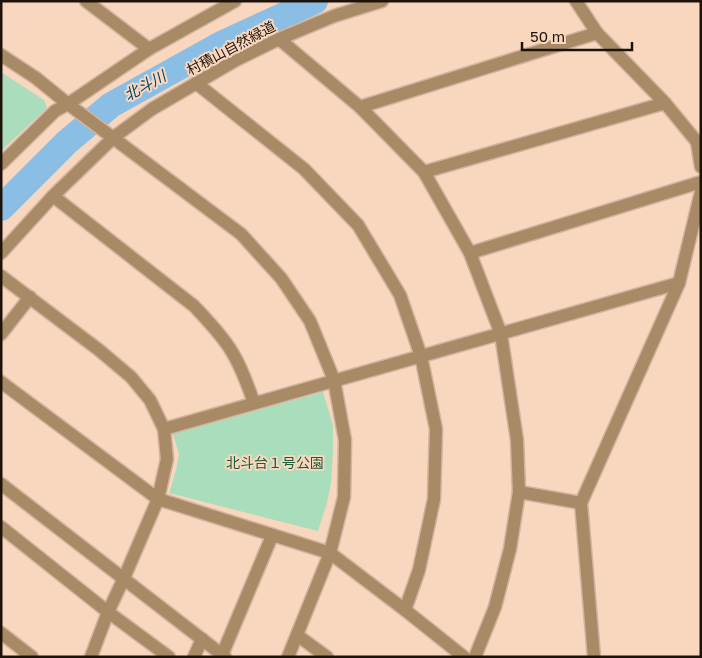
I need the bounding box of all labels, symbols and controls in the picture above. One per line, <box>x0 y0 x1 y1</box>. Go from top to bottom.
street label: 村積山自然緑道 <box>184 17 278 78</box>
scale bar <box>522 20 632 52</box>
text: 50 m <box>530 27 565 45</box>
water label: 北斗川 <box>120 65 170 104</box>
park label: 北斗台１号公園 <box>226 454 324 471</box>

